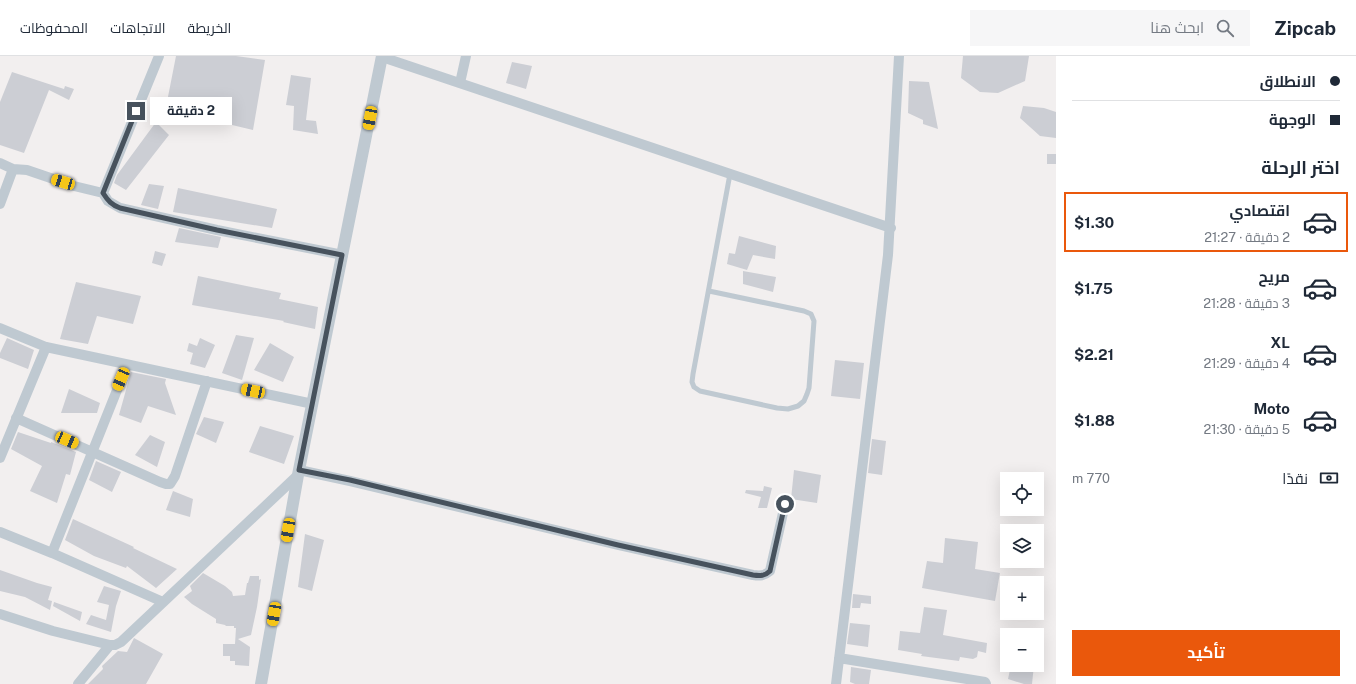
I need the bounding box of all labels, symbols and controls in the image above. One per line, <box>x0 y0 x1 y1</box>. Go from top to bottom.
search box <box>970 10 1250 46</box>
icon: search <box>1214 17 1236 39</box>
text: Zipcab <box>1274 17 1336 39</box>
text: ابحث هنا <box>1150 19 1204 36</box>
text: المحفوظات <box>20 20 88 36</box>
text: الاتجاهات <box>110 20 166 36</box>
text: الخريطة <box>188 20 231 36</box>
text: الانطلاق <box>1260 73 1316 90</box>
callout: 2 دقيقة <box>150 97 232 125</box>
route end <box>127 102 145 120</box>
text: 2 دقيقة <box>167 103 215 118</box>
car <box>362 105 378 131</box>
text: الوجهة <box>1269 111 1316 128</box>
text: اختر الرحلة <box>1261 157 1340 178</box>
car <box>50 173 76 191</box>
text: اقتصادي <box>1230 202 1290 219</box>
icon: car <box>1302 204 1338 240</box>
text: $1.30 <box>1074 214 1114 231</box>
text: 2 دقيقة · 21:27 <box>1204 230 1290 245</box>
text: مريح <box>1258 268 1290 285</box>
icon: car <box>1302 270 1338 306</box>
text: $1.75 <box>1074 280 1113 297</box>
text: 3 دقيقة · 21:28 <box>1203 296 1290 311</box>
text: XL <box>1271 334 1290 351</box>
icon: car <box>1302 336 1338 372</box>
text: $2.21 <box>1074 346 1114 363</box>
text: 4 دقيقة · 21:29 <box>1204 356 1290 371</box>
car <box>111 366 131 392</box>
car <box>240 383 266 399</box>
text: Moto <box>1253 400 1290 417</box>
icon: car <box>1302 402 1338 438</box>
text: $1.88 <box>1074 412 1115 429</box>
text: 5 دقيقة · 21:30 <box>1203 422 1290 437</box>
car <box>54 430 80 450</box>
icon: cash <box>1318 467 1340 489</box>
text: نقدًا <box>1282 470 1308 487</box>
text: 770 m <box>1072 471 1110 486</box>
map controls <box>1000 472 1044 672</box>
button: locate <box>1000 472 1044 516</box>
route start <box>776 495 794 513</box>
car <box>280 517 296 543</box>
button: layers <box>1000 524 1044 568</box>
button: + <box>1000 576 1044 620</box>
car <box>266 601 282 627</box>
button: − <box>1000 628 1044 672</box>
button: تأكيد <box>1072 630 1340 676</box>

